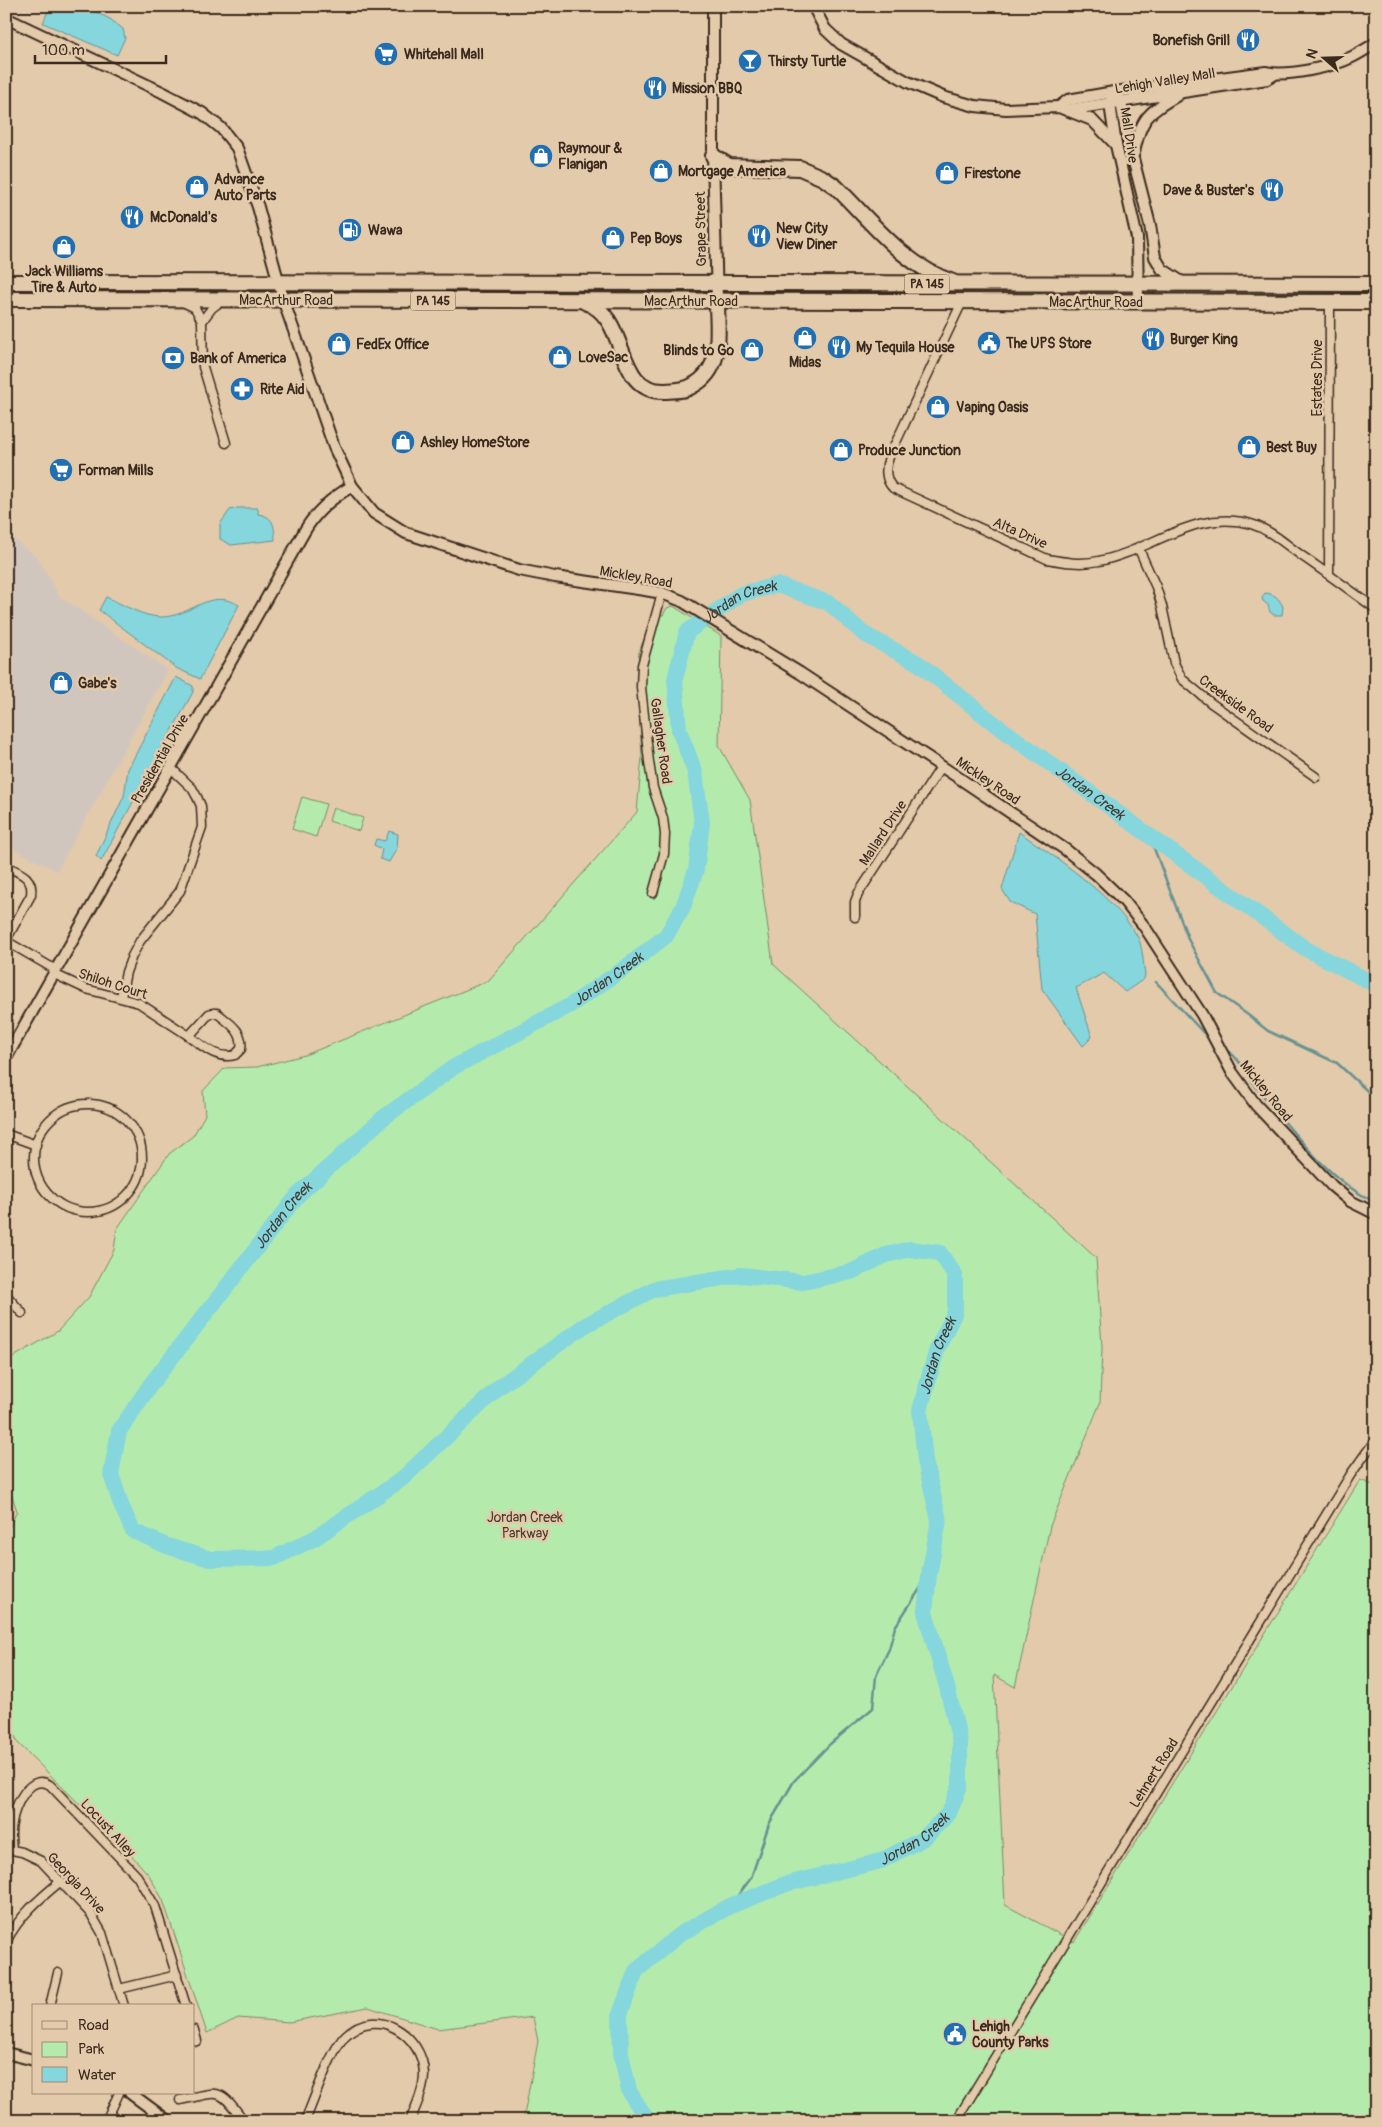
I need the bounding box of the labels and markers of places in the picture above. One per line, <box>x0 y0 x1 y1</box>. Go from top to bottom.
restaurant icon: Bonefish Grill <box>1235 27 1261 53</box>
place label: Bonefish Grill <box>1152 32 1230 49</box>
supermarket icon: Whitehall Mall <box>373 41 399 67</box>
place label: Whitehall Mall <box>404 46 484 63</box>
bar icon: Thirsty Turtle <box>737 48 763 74</box>
place label: Thirsty Turtle <box>767 53 847 70</box>
restaurant icon: Mission BBQ <box>642 75 668 101</box>
place label: Mission BBQ <box>672 80 743 97</box>
place label: Raymour & Flanigan <box>558 140 623 173</box>
shop icon: Raymour & Flanigan <box>528 143 554 169</box>
shop icon: Mortgage America <box>648 158 674 184</box>
shop icon: Firestone <box>934 160 960 186</box>
place label: Mortgage America <box>678 163 787 180</box>
place label: Firestone <box>964 165 1022 182</box>
place label: Advance Auto Parts <box>214 171 277 204</box>
shop icon: Advance Auto Parts <box>184 174 210 200</box>
restaurant icon: Dave & Buster's <box>1259 177 1285 203</box>
place label: Dave & Buster's <box>1163 182 1255 199</box>
restaurant icon: McDonald's <box>119 204 145 230</box>
place label: McDonald's <box>150 209 218 226</box>
fuel station icon: Wawa <box>337 217 363 243</box>
place label: New City View Diner <box>776 220 838 253</box>
place label: Wawa <box>368 222 403 239</box>
restaurant icon: New City View Diner <box>746 223 772 249</box>
shop icon: Pep Boys <box>600 225 626 251</box>
place label: Pep Boys <box>630 230 683 247</box>
shop icon: Jack Williams Tire & Auto <box>51 234 77 260</box>
place label: Jack Williams Tire & Auto <box>25 263 104 296</box>
shop icon: Midas <box>792 325 818 351</box>
restaurant icon: Burger King <box>1140 326 1166 352</box>
public building icon: The UPS Store <box>976 330 1002 356</box>
shop icon: FedEx Office <box>326 331 352 357</box>
place label: Burger King <box>1170 331 1238 348</box>
restaurant icon: My Tequila House <box>826 334 852 360</box>
place label: The UPS Store <box>1005 335 1093 352</box>
place label: FedEx Office <box>356 336 430 353</box>
shop icon: Blinds to Go <box>739 337 765 363</box>
place label: My Tequila House <box>856 339 956 356</box>
place label: Blinds to Go <box>663 342 734 359</box>
shop icon: LoveSac <box>547 344 573 370</box>
bank icon: Bank of America <box>160 345 186 371</box>
place label: LoveSac <box>578 349 628 366</box>
place label: Bank of America <box>190 350 287 367</box>
place label: Midas <box>789 354 822 371</box>
pharmacy icon: Rite Aid <box>229 376 255 402</box>
place label: Rite Aid <box>260 381 305 398</box>
shop icon: Vaping Oasis <box>925 394 951 420</box>
place label: Vaping Oasis <box>956 399 1029 416</box>
shop icon: Ashley HomeStore <box>390 429 416 455</box>
place label: Ashley HomeStore <box>420 434 530 451</box>
shop icon: Best Buy <box>1236 434 1262 460</box>
shop icon: Produce Junction <box>828 437 854 463</box>
place label: Best Buy <box>1266 439 1317 456</box>
place label: Produce Junction <box>858 442 961 459</box>
supermarket icon: Forman Mills <box>48 457 74 483</box>
place label: Forman Mills <box>78 462 154 479</box>
shop icon: Gabe's <box>48 670 74 696</box>
place label: Gabe's <box>78 675 117 692</box>
place label: Lehigh County Parks <box>972 2018 1049 2051</box>
public building icon: Lehigh County Parks <box>942 2021 968 2047</box>

